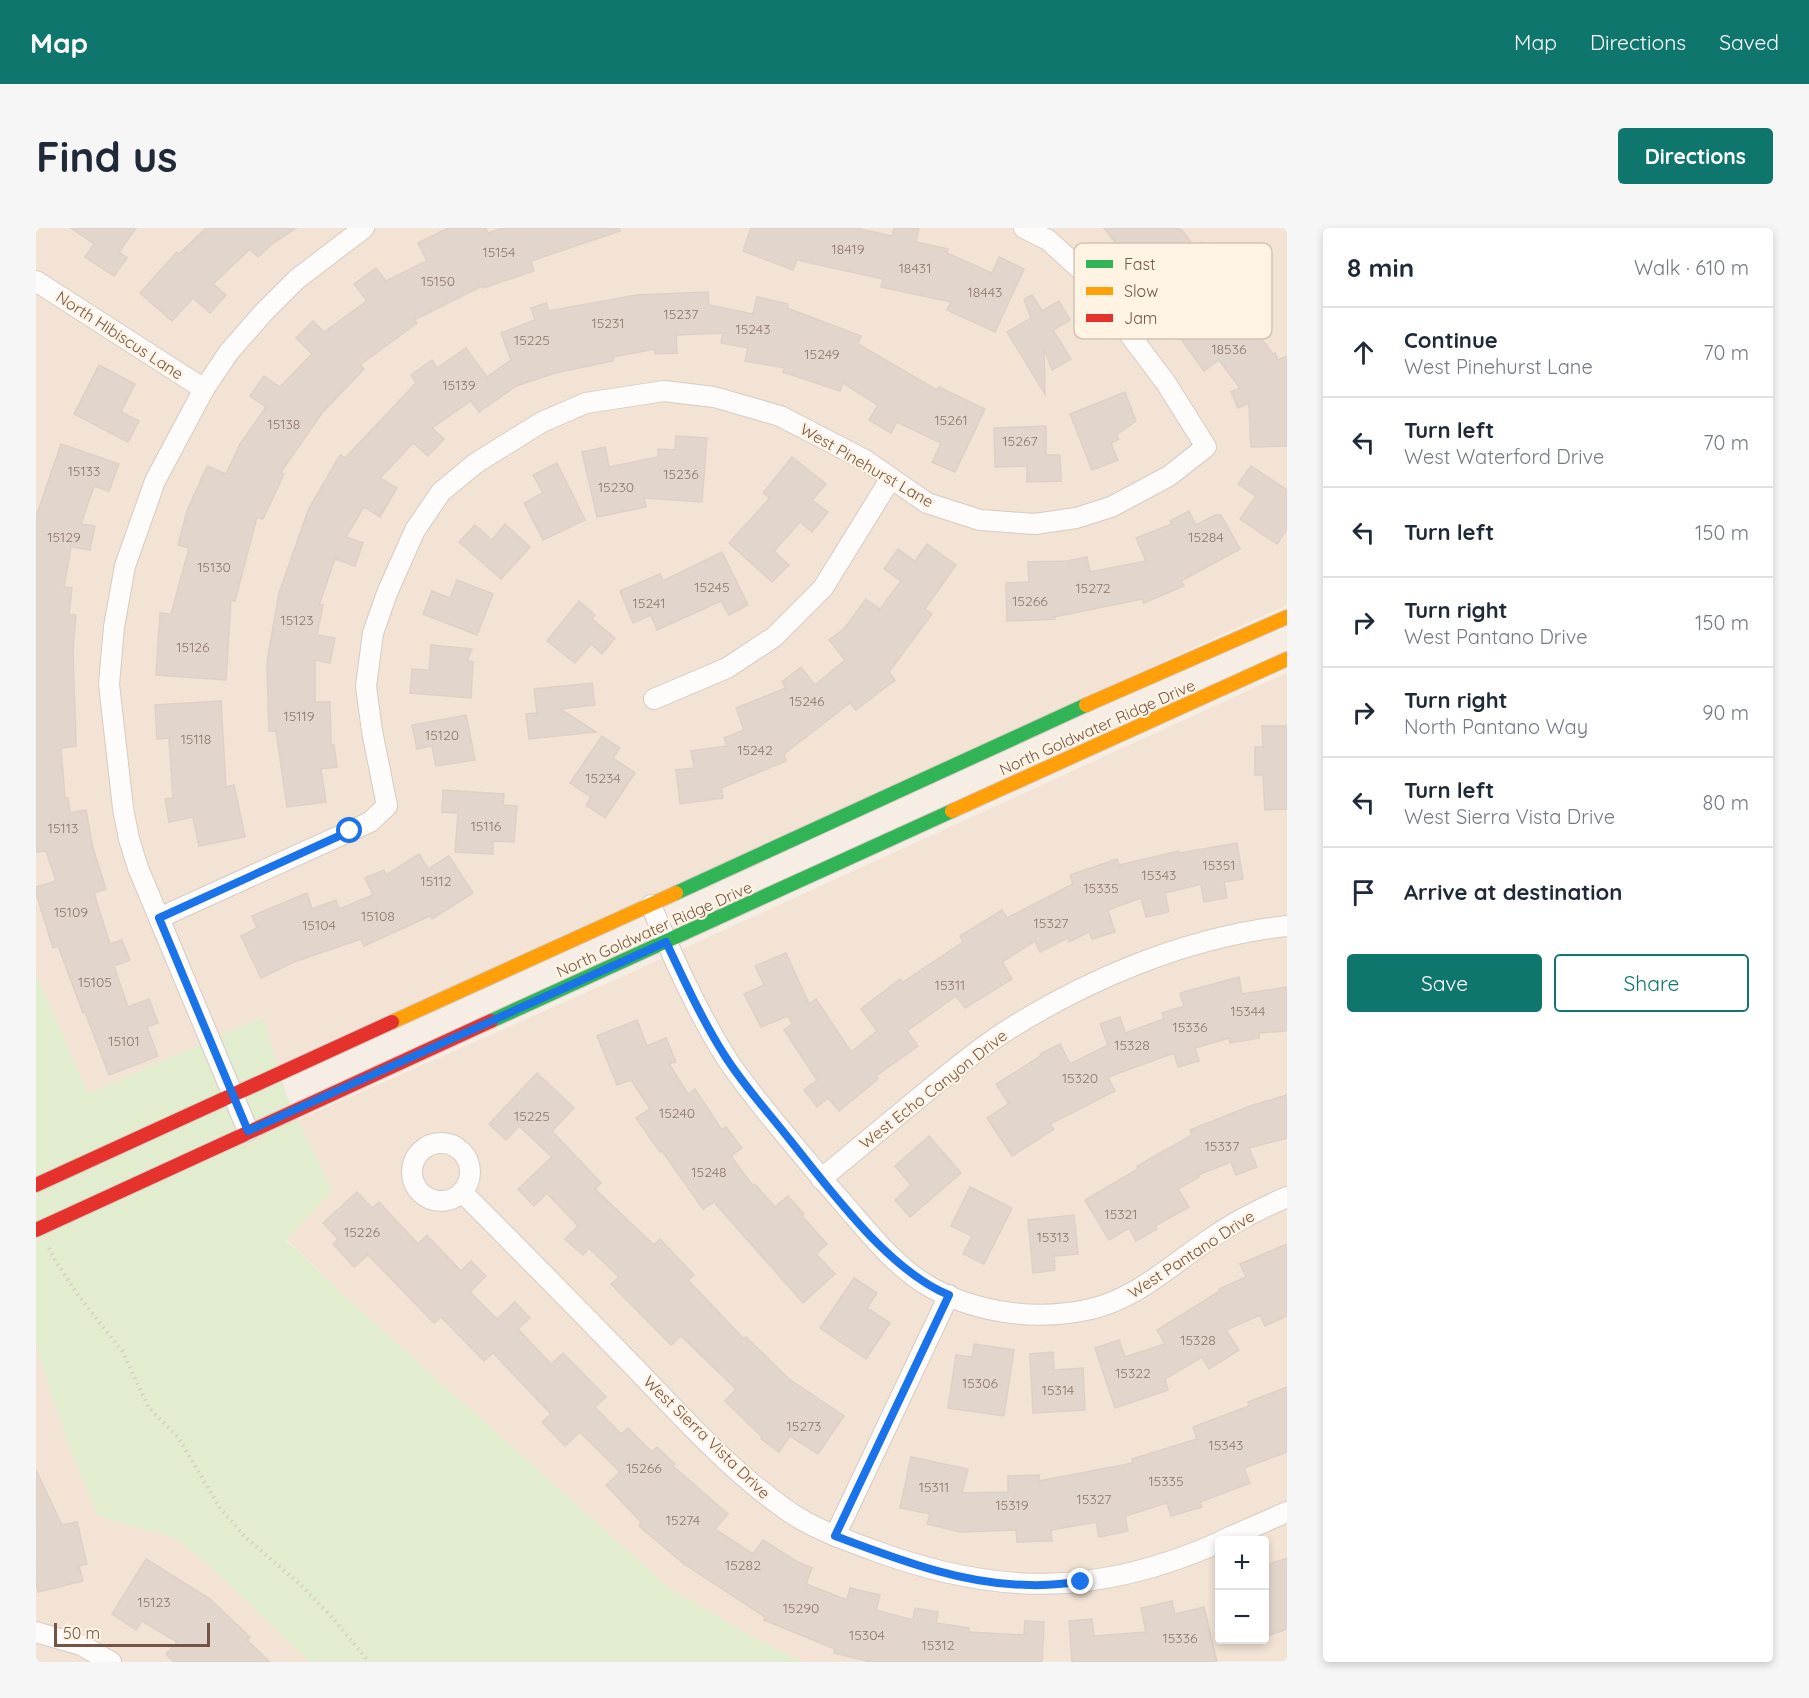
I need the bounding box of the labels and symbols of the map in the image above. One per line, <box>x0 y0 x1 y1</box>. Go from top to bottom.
house number: 18419 <box>831 240 865 258</box>
house number: 15154 <box>483 243 516 261</box>
legend <box>1074 243 1272 339</box>
text: Fast <box>1124 254 1155 274</box>
house number: 18431 <box>899 259 931 277</box>
house number: 15150 <box>421 272 455 290</box>
text: Slow <box>1124 281 1158 301</box>
house number: 18443 <box>968 283 1002 301</box>
street label: North Hibiscus Lane <box>53 286 187 384</box>
house number: 15237 <box>663 305 699 323</box>
text: Jam <box>1124 308 1157 328</box>
house number: 15231 <box>591 314 625 332</box>
house number: 15243 <box>735 320 771 338</box>
house number: 15225 <box>514 331 550 349</box>
house number: 18536 <box>1211 340 1247 358</box>
house number: 15249 <box>804 345 840 363</box>
house number: 15139 <box>442 376 476 394</box>
house number: 15261 <box>934 411 968 429</box>
house number: 15138 <box>268 415 300 433</box>
street label: West Pinehurst Lane <box>797 419 937 511</box>
house number: 15267 <box>1002 432 1038 450</box>
house number: 15133 <box>68 462 100 480</box>
house number: 15236 <box>663 465 699 483</box>
house number: 15230 <box>598 478 634 496</box>
house number: 15129 <box>47 528 81 546</box>
house number: 15284 <box>1188 528 1224 546</box>
house number: 15130 <box>197 558 231 576</box>
house number: 15245 <box>694 578 730 596</box>
house number: 15272 <box>1075 579 1111 597</box>
house number: 15266 <box>1012 592 1048 610</box>
house number: 15241 <box>633 594 665 612</box>
house number: 15123 <box>280 611 314 629</box>
house number: 15126 <box>176 638 210 656</box>
street label: North Goldwater Ridge Drive <box>996 675 1198 779</box>
house number: 15246 <box>789 692 825 710</box>
house number: 15119 <box>284 707 315 725</box>
house number: 15120 <box>425 726 459 744</box>
house number: 15118 <box>181 730 211 748</box>
house number: 15242 <box>737 741 773 759</box>
house number: 15234 <box>585 769 621 787</box>
route start <box>336 817 362 843</box>
house number: 15116 <box>471 817 502 835</box>
house number: 15113 <box>48 819 78 837</box>
house number: 15351 <box>1203 856 1235 874</box>
house number: 15343 <box>1142 866 1176 884</box>
house number: 15112 <box>421 872 452 890</box>
street label: North Goldwater Ridge Drive <box>553 877 755 981</box>
house number: 15335 <box>1083 879 1119 897</box>
house number: 15109 <box>54 903 88 921</box>
house number: 15108 <box>361 907 395 925</box>
house number: 15327 <box>1034 914 1068 932</box>
house number: 15104 <box>302 916 336 934</box>
house number: 15105 <box>78 973 112 991</box>
house number: 15311 <box>935 976 965 994</box>
house number: 15344 <box>1231 1002 1265 1020</box>
house number: 15336 <box>1172 1018 1208 1036</box>
street label: West Echo Canyon Drive <box>855 1025 1011 1153</box>
house number: 15101 <box>108 1032 140 1050</box>
house number: 15328 <box>1114 1036 1150 1054</box>
house number: 15320 <box>1062 1069 1098 1087</box>
house number: 15240 <box>659 1104 695 1122</box>
house number: 15225 <box>514 1107 550 1125</box>
house number: 15337 <box>1205 1137 1239 1155</box>
house number: 15248 <box>691 1163 727 1181</box>
house number: 15321 <box>1104 1205 1138 1223</box>
street label: West Pantano Drive <box>1124 1206 1258 1302</box>
house number: 15226 <box>344 1223 380 1241</box>
house number: 15313 <box>1037 1228 1069 1246</box>
house number: 15328 <box>1180 1331 1216 1349</box>
house number: 15322 <box>1115 1364 1151 1382</box>
street label: West Sierra Vista Drive <box>639 1371 775 1503</box>
house number: 15306 <box>962 1374 998 1392</box>
house number: 15314 <box>1042 1381 1074 1399</box>
house number: 15273 <box>787 1417 821 1435</box>
house number: 15343 <box>1209 1436 1243 1454</box>
house number: 15266 <box>626 1459 662 1477</box>
house number: 15335 <box>1148 1472 1184 1490</box>
house number: 15311 <box>919 1478 949 1496</box>
house number: 15327 <box>1077 1490 1111 1508</box>
house number: 15319 <box>995 1496 1029 1514</box>
house number: 15274 <box>666 1511 700 1529</box>
house number: 15282 <box>725 1556 761 1574</box>
route end <box>1067 1568 1093 1594</box>
house number: 15123 <box>137 1593 171 1611</box>
house number: 15290 <box>783 1599 819 1617</box>
scale bar <box>54 1620 210 1648</box>
house number: 15304 <box>849 1626 885 1644</box>
house number: 15336 <box>1162 1629 1198 1647</box>
house number: 15312 <box>921 1636 955 1654</box>

